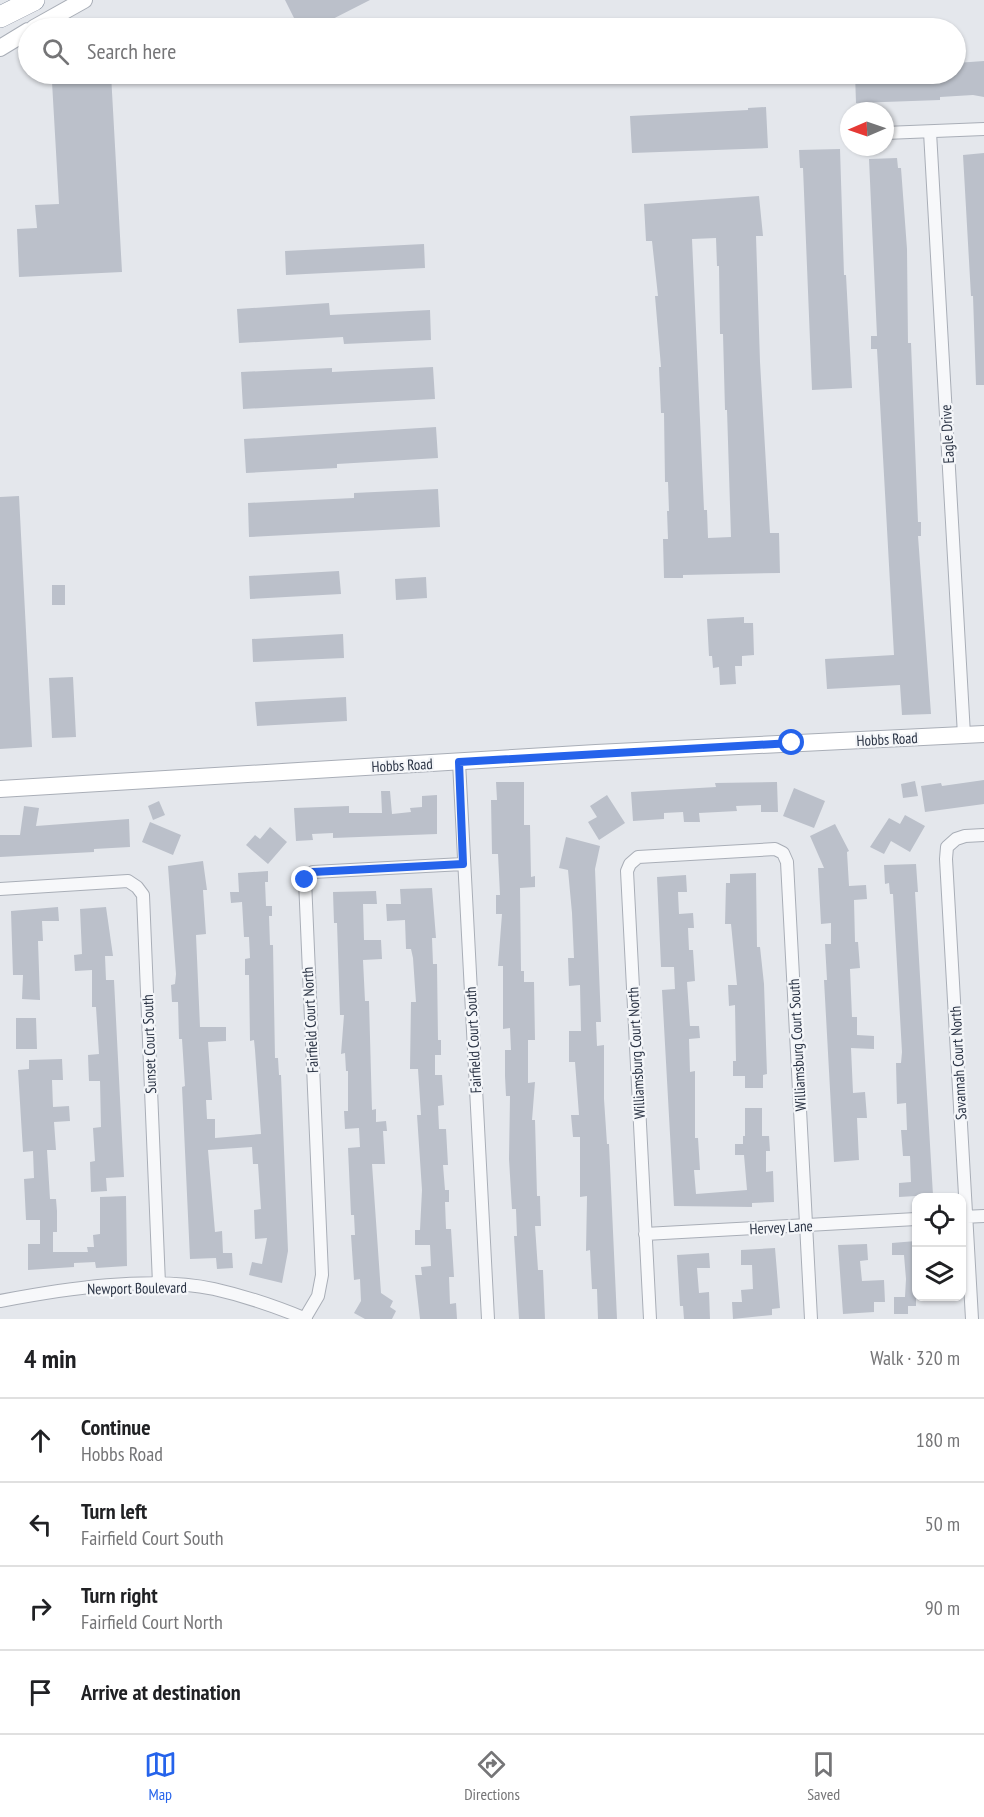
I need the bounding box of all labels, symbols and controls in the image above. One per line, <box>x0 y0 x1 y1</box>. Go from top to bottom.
search box <box>18 18 966 84</box>
icon: search <box>39 35 72 68</box>
text: Search here <box>87 37 176 65</box>
north arrow <box>840 102 894 156</box>
street label: Eagle Drive <box>936 404 958 464</box>
street label: Hobbs Road <box>856 728 918 750</box>
route start <box>778 729 804 755</box>
street label: Hobbs Road <box>371 754 433 776</box>
route end <box>291 866 317 892</box>
street label: Fairfield Court North <box>298 966 322 1074</box>
street label: Williamsburg Court South <box>784 978 810 1112</box>
street label: Fairfield Court South <box>461 986 485 1094</box>
street label: Williamsburg Court North <box>623 987 649 1119</box>
street label: Sunset Court South <box>138 994 160 1094</box>
street label: Savannah Court North <box>946 1006 970 1120</box>
map controls <box>912 1193 966 1301</box>
button: locate <box>912 1193 966 1247</box>
street label: Hervey Lane <box>749 1216 813 1238</box>
button: layers <box>912 1247 966 1301</box>
street label: Newport Boulevard <box>87 1278 187 1298</box>
text: 4 min <box>24 1342 77 1375</box>
text: Walk · 320 m <box>870 1345 960 1371</box>
text: Continue <box>81 1413 151 1441</box>
icon: ahead <box>24 1424 57 1457</box>
text: 180 m <box>916 1427 960 1453</box>
text: Hobbs Road <box>81 1441 163 1467</box>
text: Turn left <box>81 1497 147 1525</box>
icon: left <box>24 1508 57 1541</box>
text: 50 m <box>925 1511 960 1537</box>
text: Fairfield Court South <box>81 1525 223 1551</box>
text: Turn right <box>81 1581 158 1609</box>
icon: right <box>24 1592 57 1625</box>
text: 90 m <box>925 1595 960 1621</box>
text: Fairfield Court North <box>81 1609 223 1635</box>
icon: arrive <box>24 1676 57 1709</box>
text: Arrive at destination <box>81 1678 241 1706</box>
tab: Map <box>144 1748 177 1804</box>
tab: Directions <box>464 1748 520 1804</box>
tab: Saved <box>807 1748 840 1804</box>

